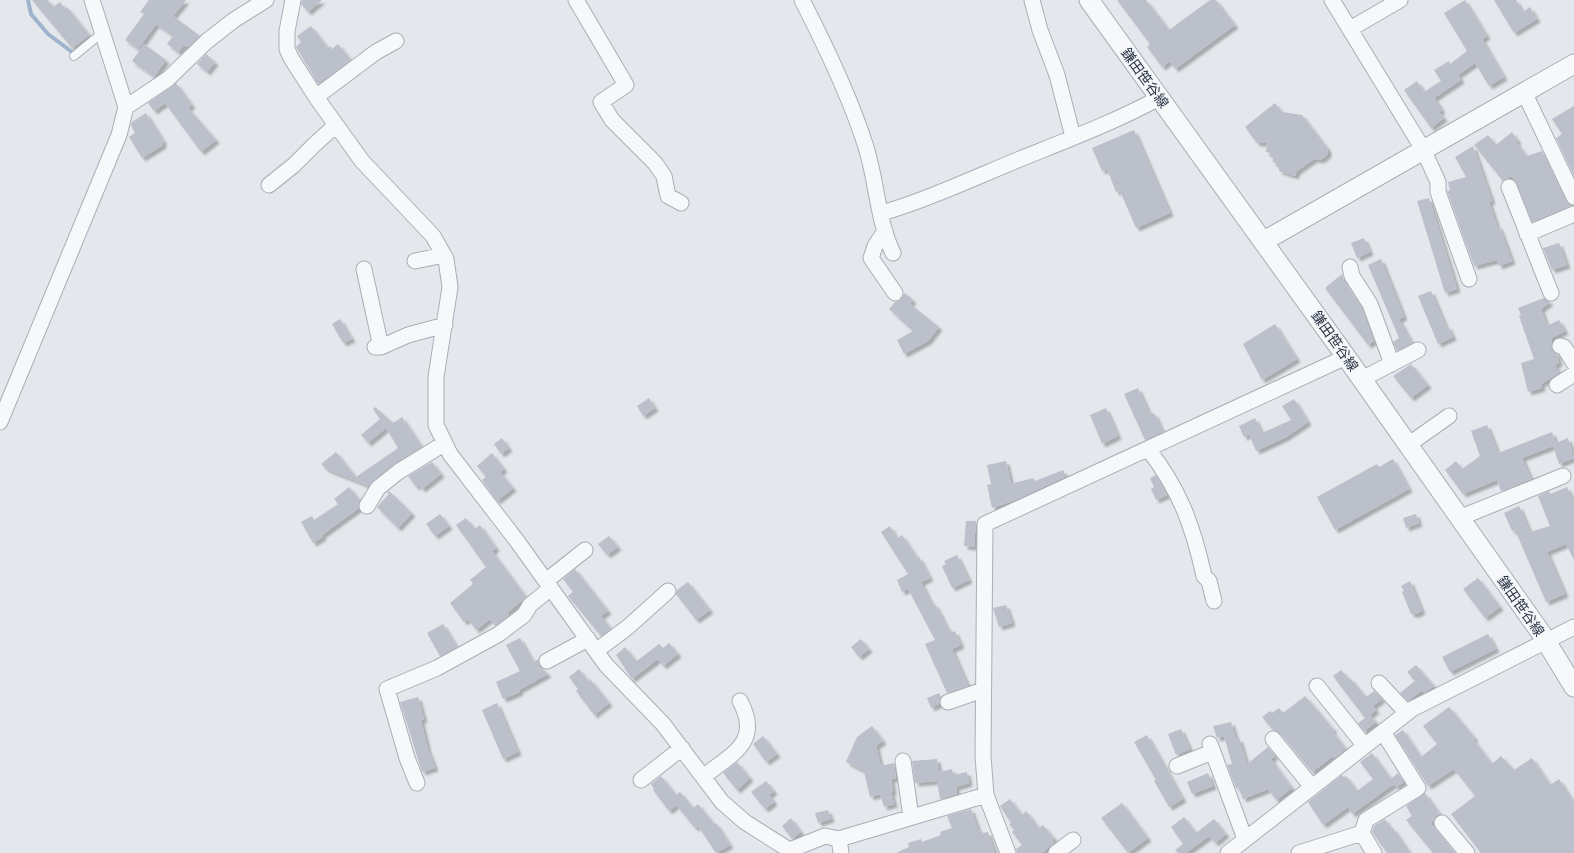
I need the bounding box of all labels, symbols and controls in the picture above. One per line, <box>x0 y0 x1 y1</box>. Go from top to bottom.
street label: 鎌田笹谷線 <box>1118 45 1172 111</box>
street label: 鎌田笹谷線 <box>1308 308 1362 374</box>
street label: 鎌田笹谷線 <box>1494 573 1548 639</box>

